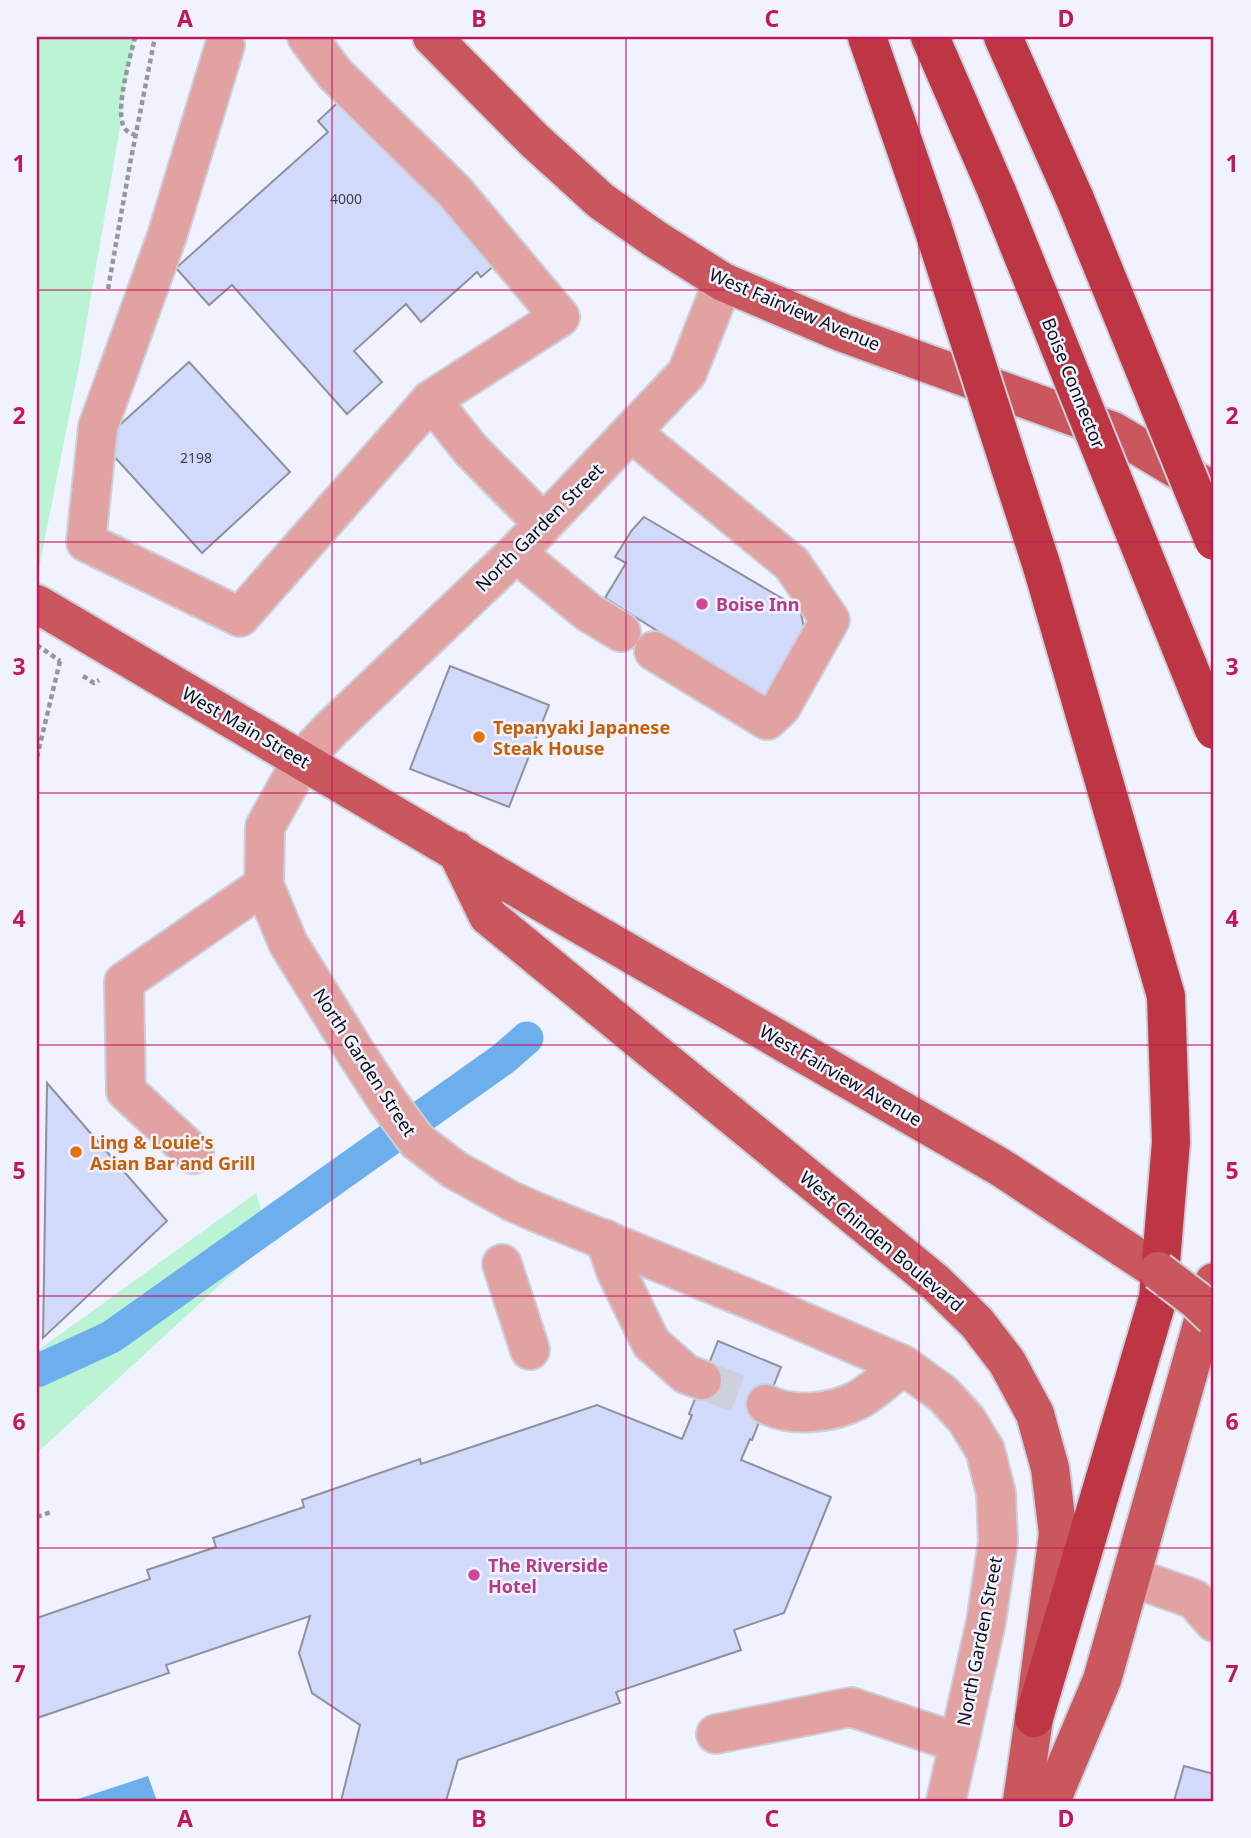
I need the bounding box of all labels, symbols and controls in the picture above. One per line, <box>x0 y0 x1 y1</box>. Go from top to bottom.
text: A <box>177 2 193 34</box>
text: B <box>471 2 487 34</box>
text: C <box>765 2 780 34</box>
text: D <box>1058 2 1074 34</box>
text: 1 <box>12 147 26 179</box>
text: 1 <box>1225 147 1239 179</box>
house number: 4000 <box>330 189 362 208</box>
street label: West Fairview Avenue <box>706 262 884 356</box>
street label: Boise Connector <box>1037 314 1111 452</box>
text: 2 <box>12 399 26 431</box>
text: 2 <box>1225 399 1239 431</box>
house number: 2198 <box>180 448 212 467</box>
street label: North Garden Street <box>470 457 609 596</box>
place label: Boise Inn <box>716 592 799 616</box>
marker: Boise Inn <box>694 596 710 612</box>
text: 3 <box>12 650 26 682</box>
text: 3 <box>1225 650 1239 682</box>
street label: West Main Street <box>178 681 315 774</box>
place label: Tepanyaki Japanese Steak House <box>493 715 670 760</box>
marker: Tepanyaki Japanese Steak House <box>471 729 487 745</box>
text: 4 <box>12 902 26 934</box>
text: 4 <box>1225 902 1239 934</box>
street label: North Garden Street <box>308 983 422 1141</box>
street label: West Fairview Avenue <box>756 1019 926 1131</box>
place label: Ling & Louie's Asian Bar and Grill <box>90 1130 255 1175</box>
marker: Ling & Louie's Asian Bar and Grill <box>68 1144 84 1160</box>
text: 5 <box>12 1154 26 1186</box>
text: 5 <box>1225 1154 1239 1186</box>
street label: West Chinden Boulevard <box>795 1165 969 1317</box>
text: 6 <box>12 1405 26 1437</box>
text: 6 <box>1225 1405 1239 1437</box>
place label: The Riverside Hotel <box>488 1553 608 1598</box>
street label: North Garden Street <box>951 1554 1007 1728</box>
marker: The Riverside Hotel <box>466 1567 482 1583</box>
text: 7 <box>12 1657 26 1689</box>
text: 7 <box>1225 1657 1239 1689</box>
text: A <box>177 1802 193 1834</box>
text: B <box>471 1802 487 1834</box>
text: C <box>765 1802 780 1834</box>
text: D <box>1058 1802 1074 1834</box>

